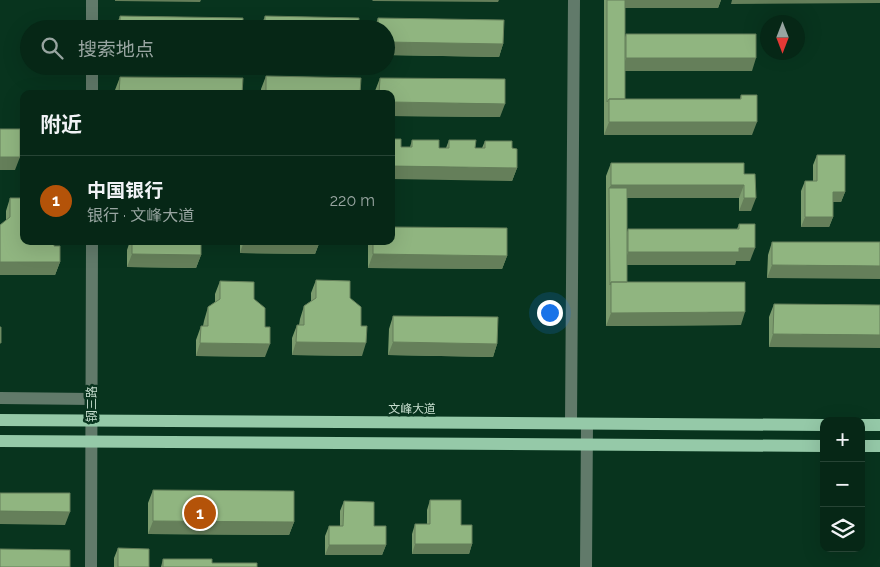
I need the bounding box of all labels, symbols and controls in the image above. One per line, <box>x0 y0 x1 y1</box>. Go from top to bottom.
north arrow <box>760 15 805 60</box>
search box <box>20 20 395 75</box>
icon: search <box>38 34 66 62</box>
text: 搜索地点 <box>78 38 154 60</box>
text: 附近 <box>40 112 82 137</box>
text: 中国银行 <box>87 179 163 201</box>
text: 1 <box>52 191 60 210</box>
text: 220 m <box>330 191 375 210</box>
text: 银行 · 文峰大道 <box>87 206 194 225</box>
your location <box>537 300 563 326</box>
street label: 钢三路 <box>85 386 99 422</box>
street label: 文峰大道 <box>388 402 436 416</box>
map controls <box>820 417 865 552</box>
button: + <box>820 417 865 462</box>
button: − <box>820 462 865 507</box>
pin: 1 <box>184 494 216 532</box>
button: layers <box>820 507 865 552</box>

